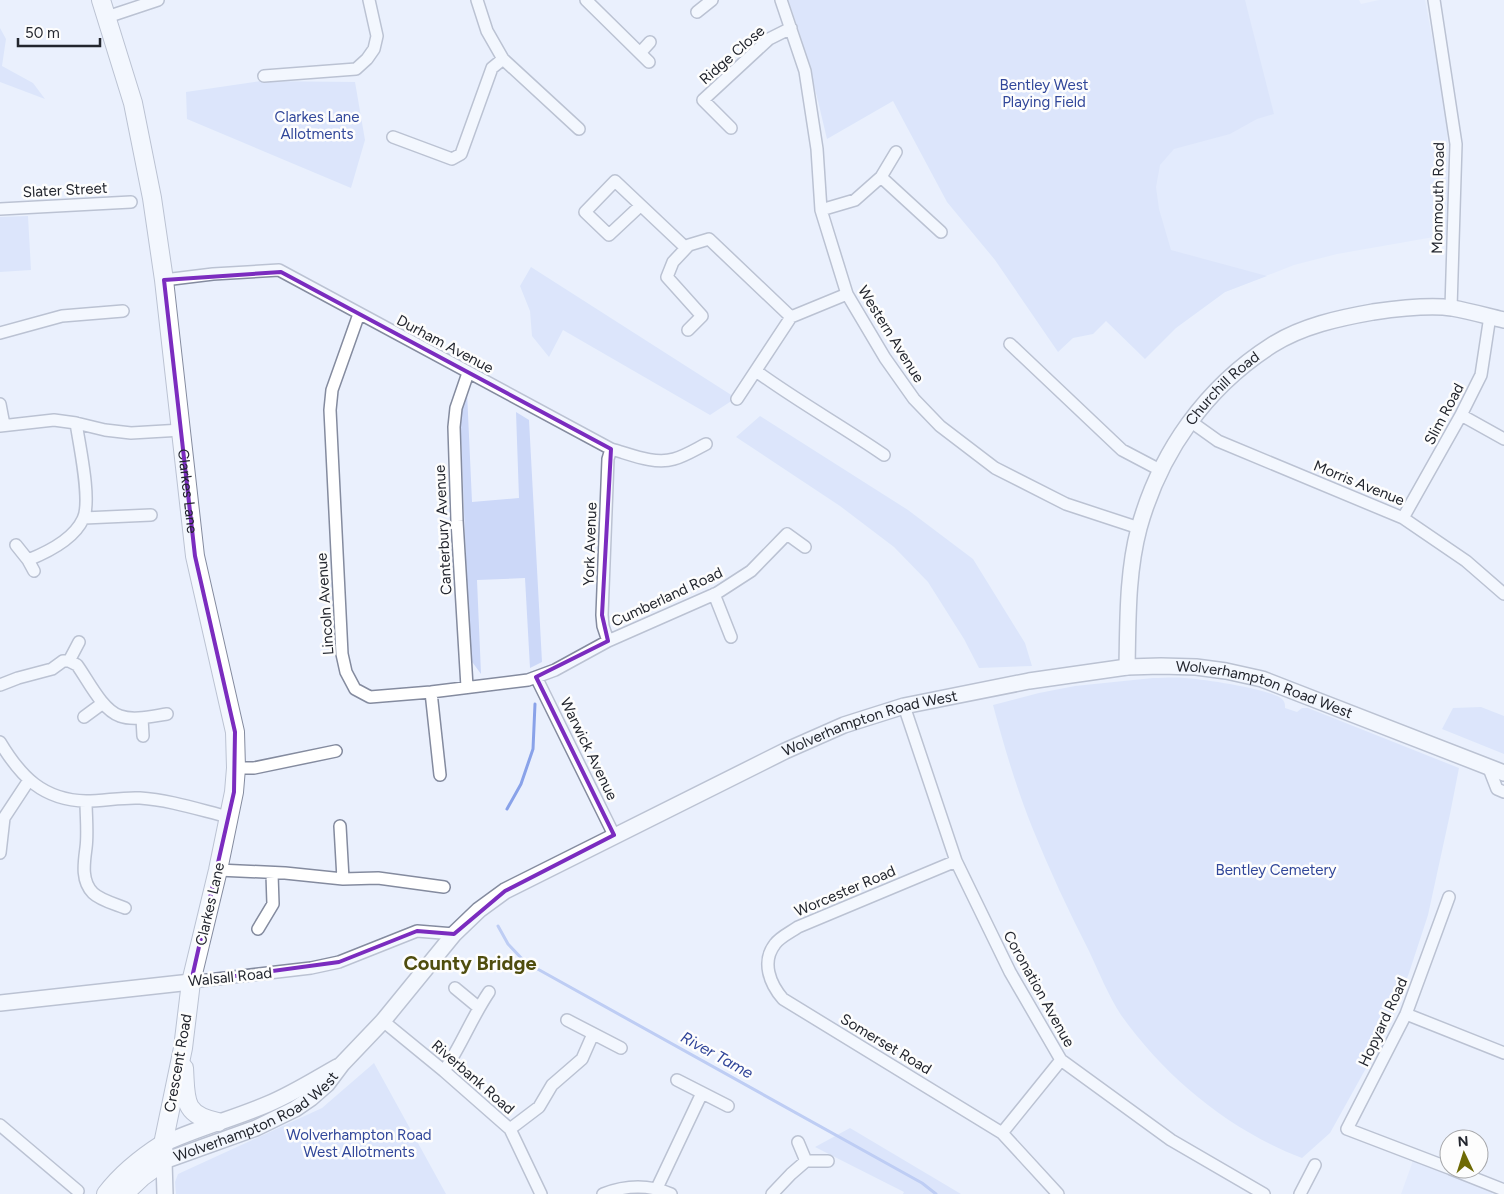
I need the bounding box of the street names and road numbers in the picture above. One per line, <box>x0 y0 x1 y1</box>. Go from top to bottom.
street label: Ridge Close <box>696 22 768 88</box>
street label: Monmouth Road <box>1428 142 1448 254</box>
street label: Slater Street <box>22 179 108 201</box>
street label: Western Avenue <box>854 282 928 386</box>
street label: Durham Avenue <box>394 311 496 377</box>
street label: Churchill Road <box>1182 348 1263 429</box>
street label: Slim Road <box>1420 380 1468 448</box>
street label: Clarkes Lane <box>174 448 201 534</box>
street label: Morris Avenue <box>1311 457 1407 509</box>
street label: Canterbury Avenue <box>431 464 455 596</box>
street label: York Avenue <box>580 502 600 586</box>
street label: Lincoln Avenue <box>312 552 338 656</box>
street label: Cumberland Road <box>609 563 725 631</box>
street label: Wolverhampton Road West <box>1176 657 1355 722</box>
street label: Wolverhampton Road West <box>779 687 959 760</box>
street label: Warwick Avenue <box>556 695 622 803</box>
street label: Clarkes Lane <box>192 861 228 947</box>
street label: Worcester Road <box>792 862 898 920</box>
street label: Coronation Avenue <box>1000 928 1078 1050</box>
street label: Walsall Road <box>187 964 273 990</box>
street label: Hopyard Road <box>1355 975 1411 1069</box>
street label: Somerset Road <box>837 1010 935 1078</box>
street label: Crescent Road <box>160 1012 196 1114</box>
street label: Riverbank Road <box>428 1036 518 1118</box>
street label: Wolverhampton Road West <box>171 1068 342 1166</box>

